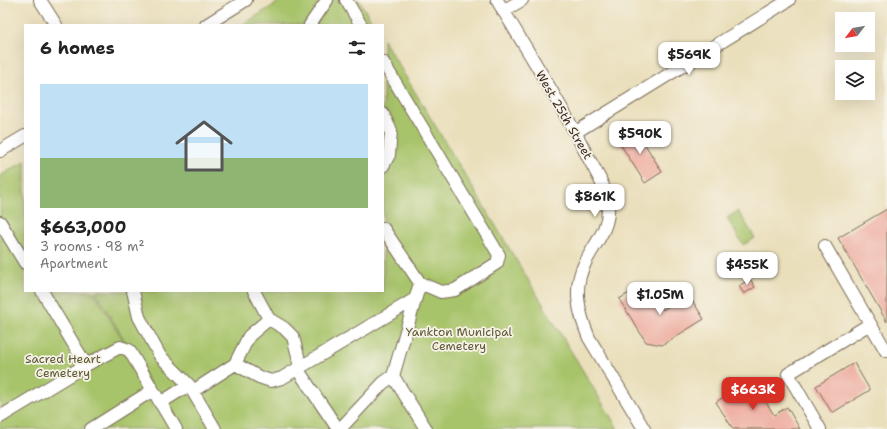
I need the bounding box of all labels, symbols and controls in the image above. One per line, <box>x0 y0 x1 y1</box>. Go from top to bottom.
north arrow <box>835 12 875 52</box>
map controls <box>835 12 875 100</box>
text: 6 homes <box>40 37 115 59</box>
icon: filters <box>346 37 368 59</box>
pin: $569K <box>661 42 717 76</box>
text: $569K <box>667 46 711 63</box>
button: layers <box>835 60 875 100</box>
street label: West 25th Street <box>532 68 596 162</box>
icon: home <box>168 110 240 182</box>
pin: $590K <box>612 121 668 155</box>
text: $590K <box>618 125 662 142</box>
pin: $861K <box>567 184 623 218</box>
text: $861K <box>575 188 615 205</box>
text: $663,000 <box>40 216 126 238</box>
text: 3 rooms · 98 m² <box>40 238 144 255</box>
pin: $455K <box>719 252 775 286</box>
text: Apartment <box>40 255 108 272</box>
text: $455K <box>726 256 768 273</box>
pin: $1.05M <box>627 282 693 316</box>
text: $1.05M <box>636 286 684 303</box>
park label: Yankton Municipal Cemetery <box>406 324 513 354</box>
park label: Sacred Heart Cemetery <box>25 351 101 381</box>
pin: $663K <box>725 377 781 411</box>
text: $663K <box>731 381 775 398</box>

